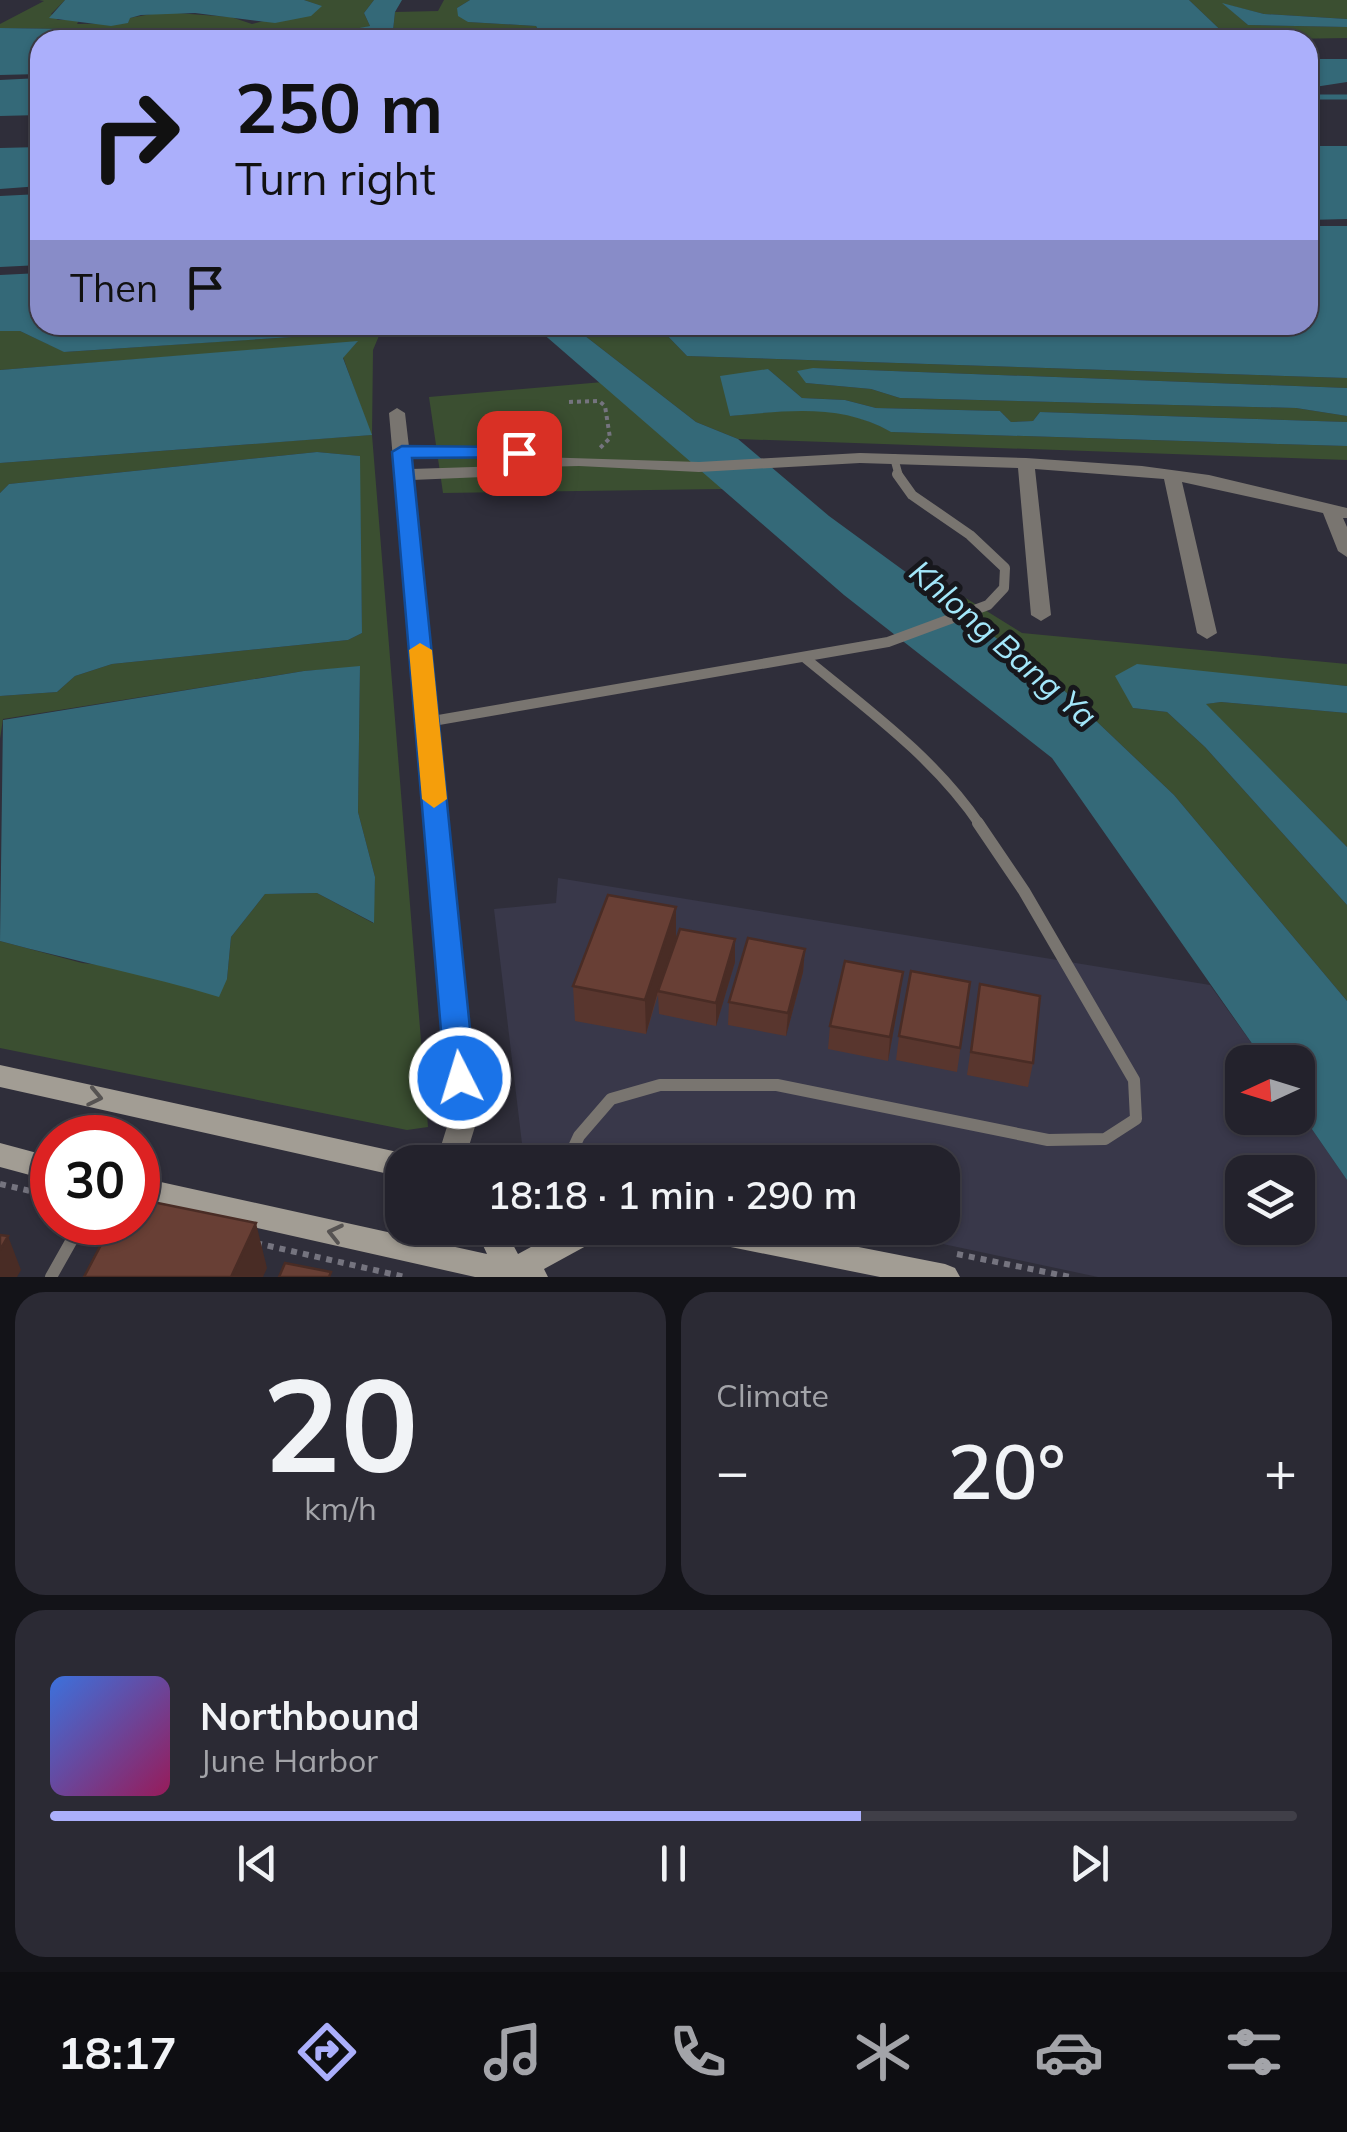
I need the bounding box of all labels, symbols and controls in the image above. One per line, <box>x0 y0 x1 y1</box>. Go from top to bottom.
text: 250 m <box>235 63 443 151</box>
icon: right <box>70 70 200 200</box>
text: Turn right <box>235 150 436 206</box>
icon: arrive <box>178 260 233 315</box>
text: Then <box>70 264 158 312</box>
pin <box>477 411 562 496</box>
icon: arrive <box>492 426 547 481</box>
water label: Khlong Bang Ya <box>902 551 1105 735</box>
position arrow <box>408 1026 512 1130</box>
north arrow <box>1225 1045 1315 1135</box>
map controls <box>1225 1045 1315 1245</box>
one-way arrow <box>86 1085 103 1106</box>
speed limit sign: 30 <box>30 1115 160 1245</box>
button: layers <box>1225 1155 1315 1245</box>
text: 18:18 · 1 min · 290 m <box>487 1171 858 1219</box>
one-way arrow <box>327 1224 344 1245</box>
text: 20 <box>262 1341 419 1505</box>
text: Climate <box>716 1375 829 1415</box>
text: 20° <box>947 1424 1066 1518</box>
text: − <box>716 1436 749 1505</box>
text: + <box>1264 1436 1297 1505</box>
text: km/h <box>304 1488 377 1528</box>
text: Northbound <box>200 1692 420 1740</box>
text: June Harbor <box>200 1740 378 1780</box>
icon: previous <box>230 1836 285 1891</box>
icon: pause <box>646 1836 701 1891</box>
icon: next <box>1062 1836 1117 1891</box>
icon: directions <box>292 2017 362 2087</box>
icon: music <box>478 2017 548 2087</box>
icon: phone <box>663 2017 733 2087</box>
icon: climate <box>848 2017 918 2087</box>
icon: car <box>1034 2017 1104 2087</box>
icon: filters <box>1219 2017 1289 2087</box>
text: 18:17 <box>58 2024 177 2080</box>

